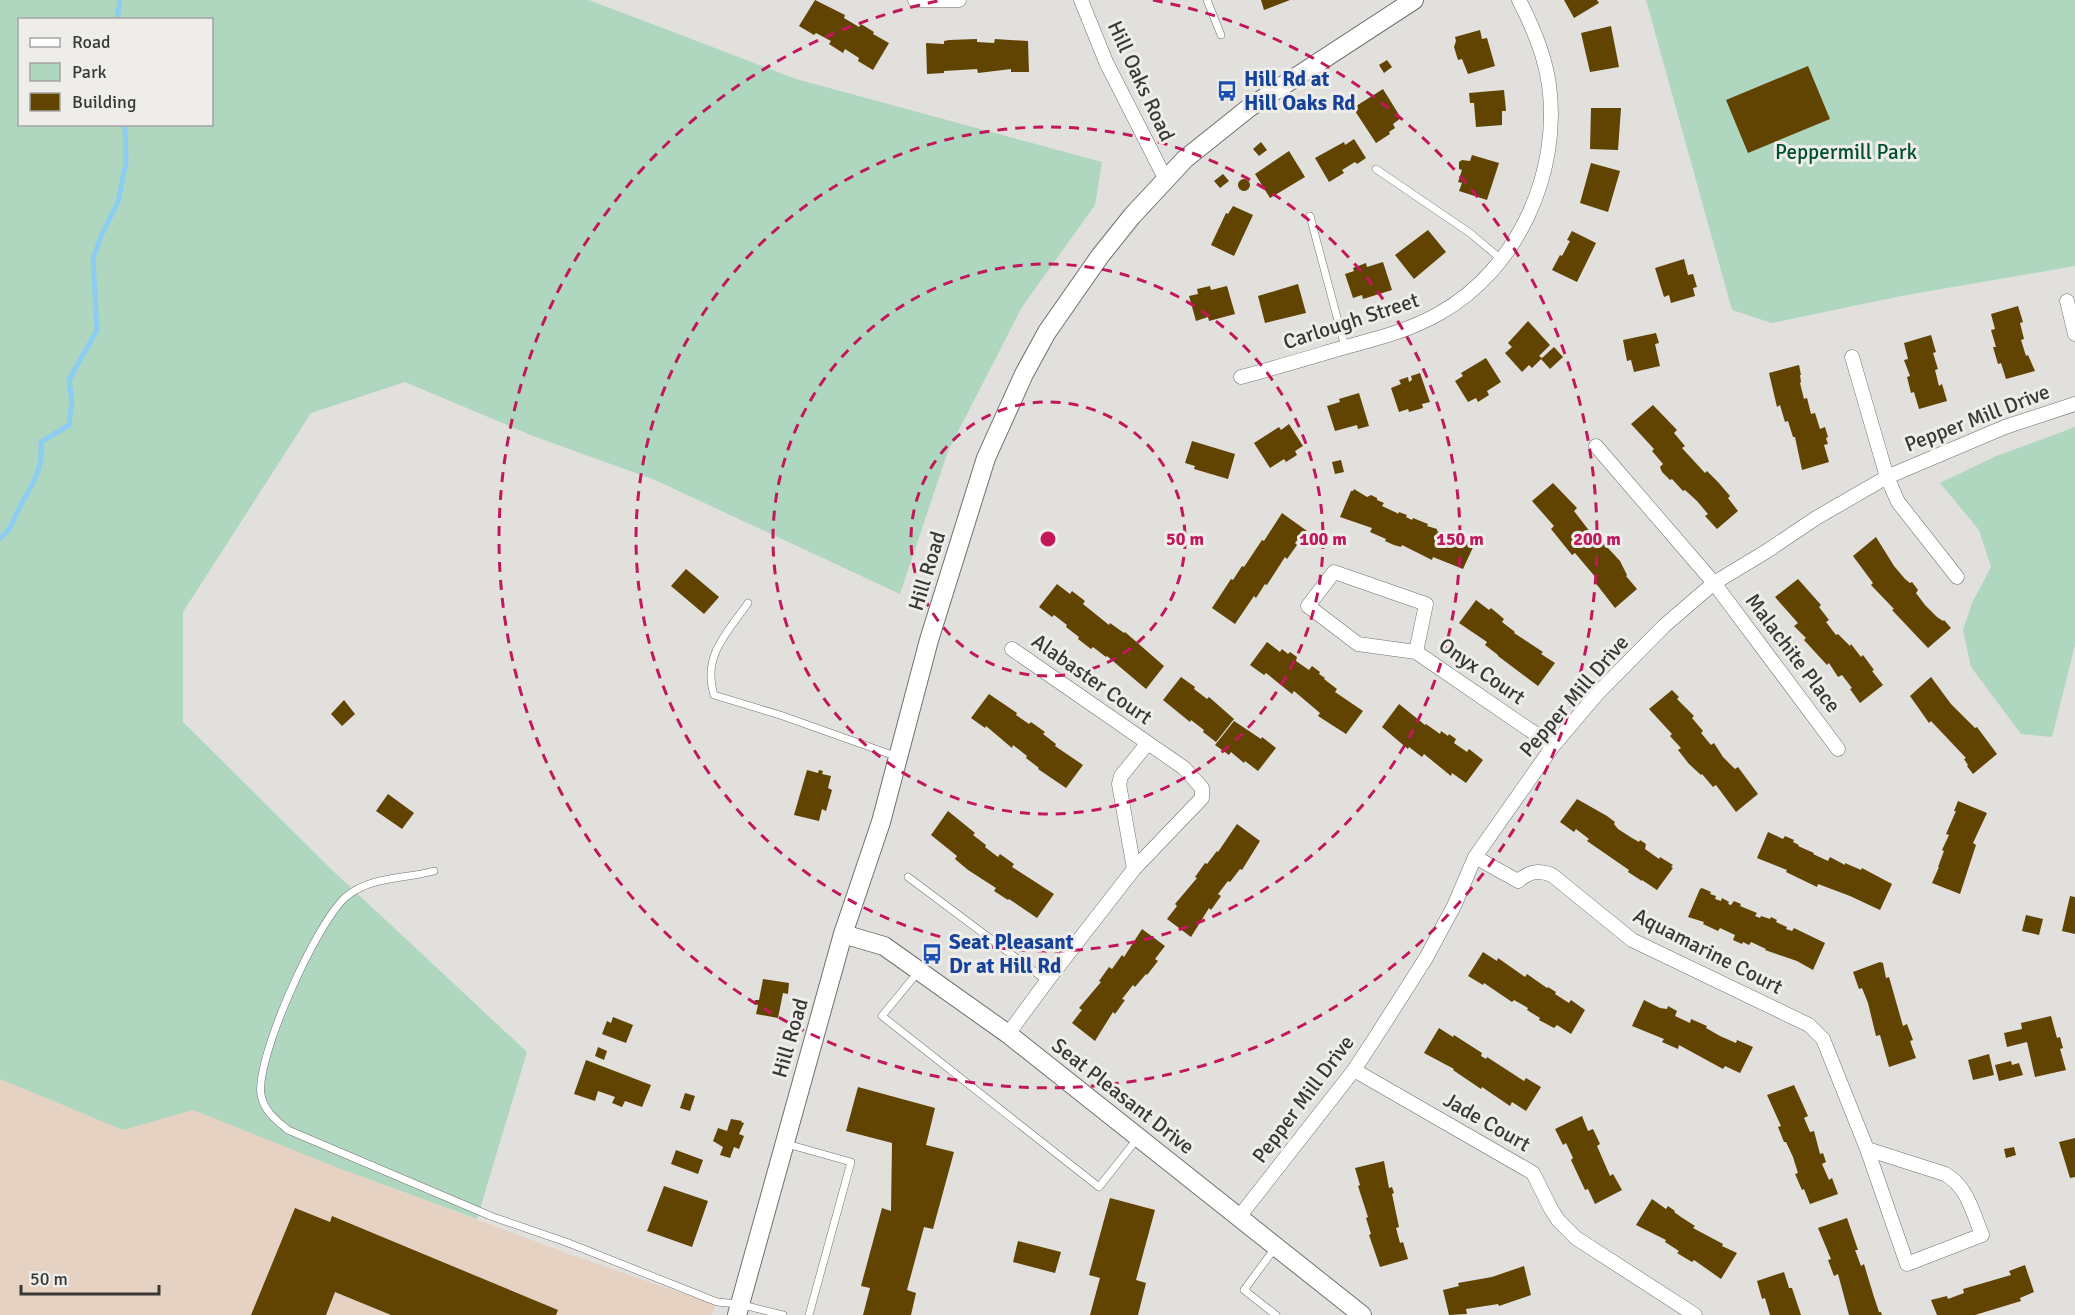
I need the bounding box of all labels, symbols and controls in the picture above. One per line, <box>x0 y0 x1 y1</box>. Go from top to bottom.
street label: Hill Oaks Road <box>1102 17 1180 145</box>
legend <box>18 18 213 126</box>
text: Road <box>72 31 111 53</box>
text: Park <box>72 61 107 83</box>
place label: Hill Rd at Hill Oaks Rd <box>1244 66 1356 116</box>
bus stop icon: Hill Rd at Hill Oaks Rd <box>1215 79 1239 103</box>
text: Building <box>72 91 136 113</box>
park label: Peppermill Park <box>1775 139 1917 165</box>
street label: Carlough Street <box>1280 287 1422 355</box>
street label: Pepper Mill Drive <box>1901 378 2053 458</box>
street label: Hill Road <box>903 528 951 614</box>
text: 50 m <box>1166 528 1204 550</box>
text: 100 m <box>1299 528 1347 550</box>
text: 150 m <box>1436 528 1484 550</box>
text: 200 m <box>1573 528 1621 550</box>
centre of rings <box>1038 529 1058 549</box>
street label: Malachite Place <box>1740 588 1846 718</box>
street label: Alabaster Court <box>1027 628 1157 730</box>
street label: Pepper Mill Drive <box>1514 630 1634 762</box>
street label: Onyx Court <box>1434 632 1530 710</box>
street label: Aquamarine Court <box>1629 902 1787 1000</box>
place label: Seat Pleasant Dr at Hill Rd <box>949 929 1074 979</box>
bus stop icon: Seat Pleasant Dr at Hill Rd <box>920 942 944 966</box>
street label: Hill Road <box>766 995 814 1081</box>
street label: Pepper Mill Drive <box>1246 1030 1360 1168</box>
street label: Seat Pleasant Drive <box>1047 1032 1199 1160</box>
street label: Jade Court <box>1439 1087 1535 1157</box>
scale bar <box>21 1258 159 1296</box>
text: 50 m <box>30 1268 68 1290</box>

